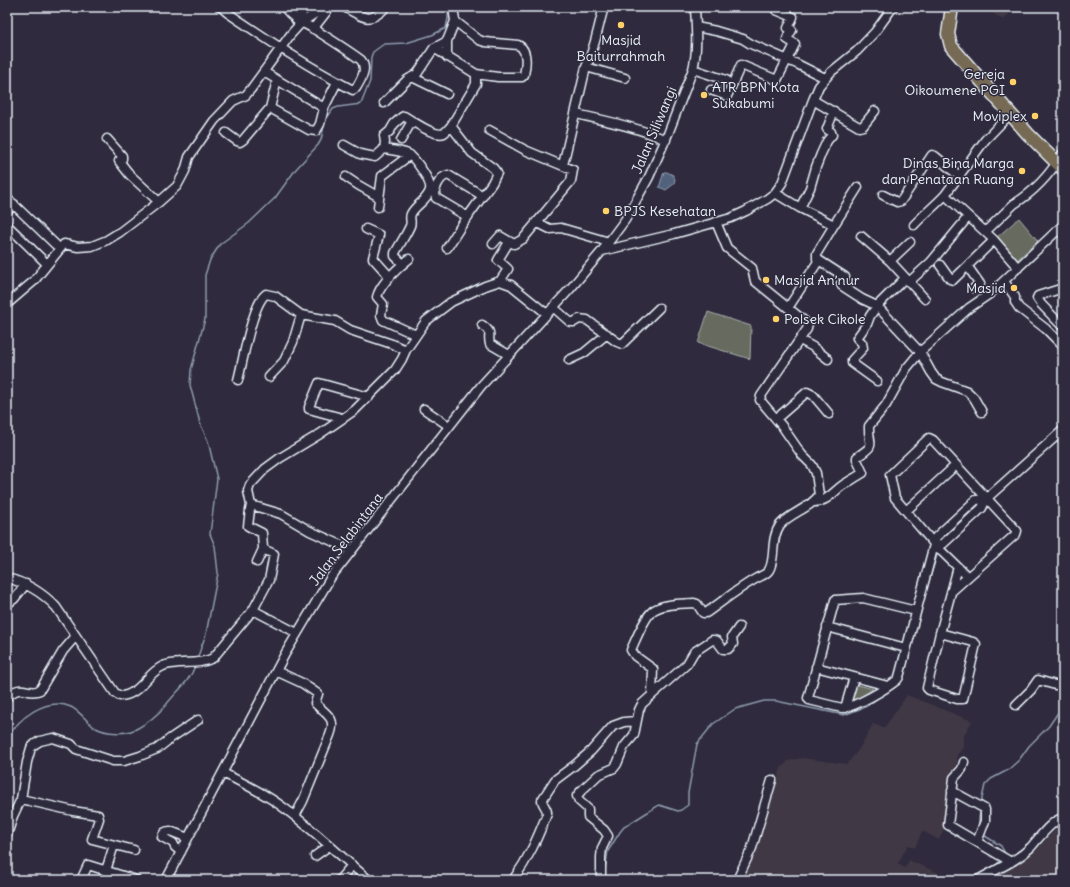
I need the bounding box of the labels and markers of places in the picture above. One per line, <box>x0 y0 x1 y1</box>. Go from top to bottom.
marker: Masjid Baiturrahmah <box>616 20 626 30</box>
place label: Masjid Baiturrahmah <box>577 31 665 65</box>
place label: Gereja Oikoumene PGI <box>905 65 1005 99</box>
marker: Gereja Oikoumene PGI <box>1008 77 1018 87</box>
place label: ATR BPN Kota Sukabumi <box>712 78 799 112</box>
marker: ATR BPN Kota Sukabumi <box>699 90 709 100</box>
place label: Moviplex <box>972 107 1027 125</box>
marker: Moviplex <box>1030 111 1040 121</box>
place label: Dinas Bina Marga dan Penataan Ruang <box>882 154 1014 188</box>
marker: Dinas Bina Marga dan Penataan Ruang <box>1017 166 1027 176</box>
place label: BPJS Kesehatan <box>614 202 716 220</box>
marker: BPJS Kesehatan <box>601 206 611 216</box>
place label: Masjid An’nur <box>774 271 860 289</box>
marker: Masjid An’nur <box>761 275 771 285</box>
place label: Masjid <box>966 279 1006 297</box>
marker: Masjid <box>1009 283 1019 293</box>
place label: Polsek Cikole <box>784 310 865 328</box>
marker: Polsek Cikole <box>771 314 781 324</box>

